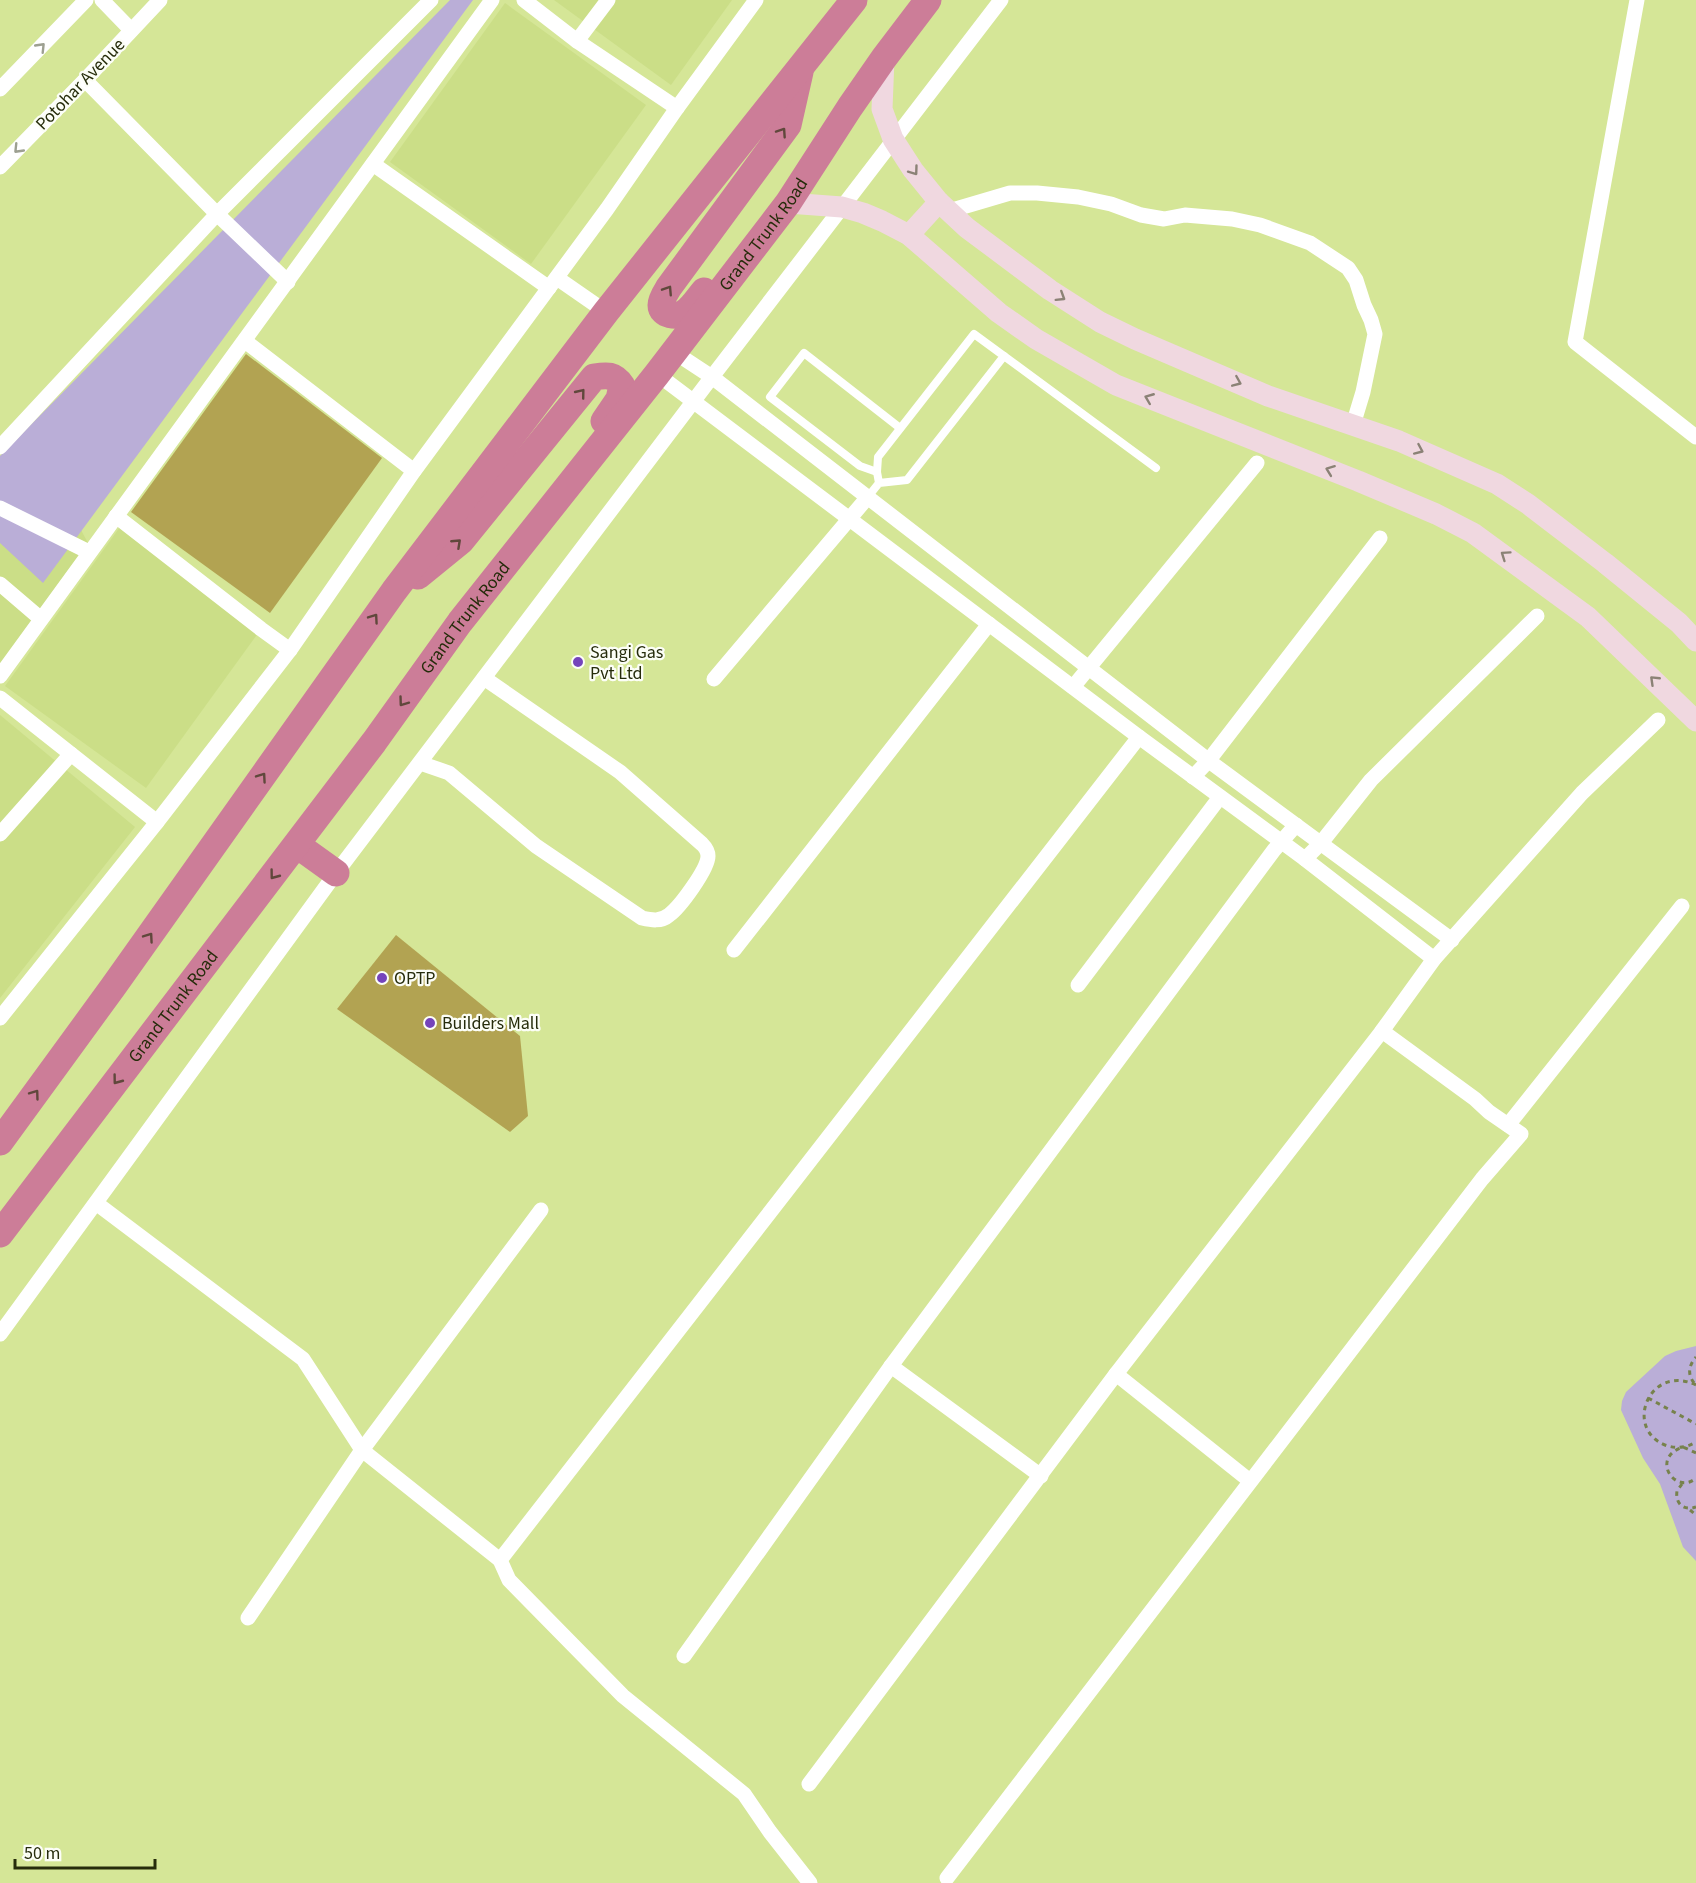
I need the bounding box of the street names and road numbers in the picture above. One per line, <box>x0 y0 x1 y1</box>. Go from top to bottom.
street label: Potohar Avenue <box>30 33 131 136</box>
street label: Grand Trunk Road <box>713 173 814 296</box>
street label: Grand Trunk Road <box>415 557 516 679</box>
street label: Grand Trunk Road <box>123 945 224 1068</box>

